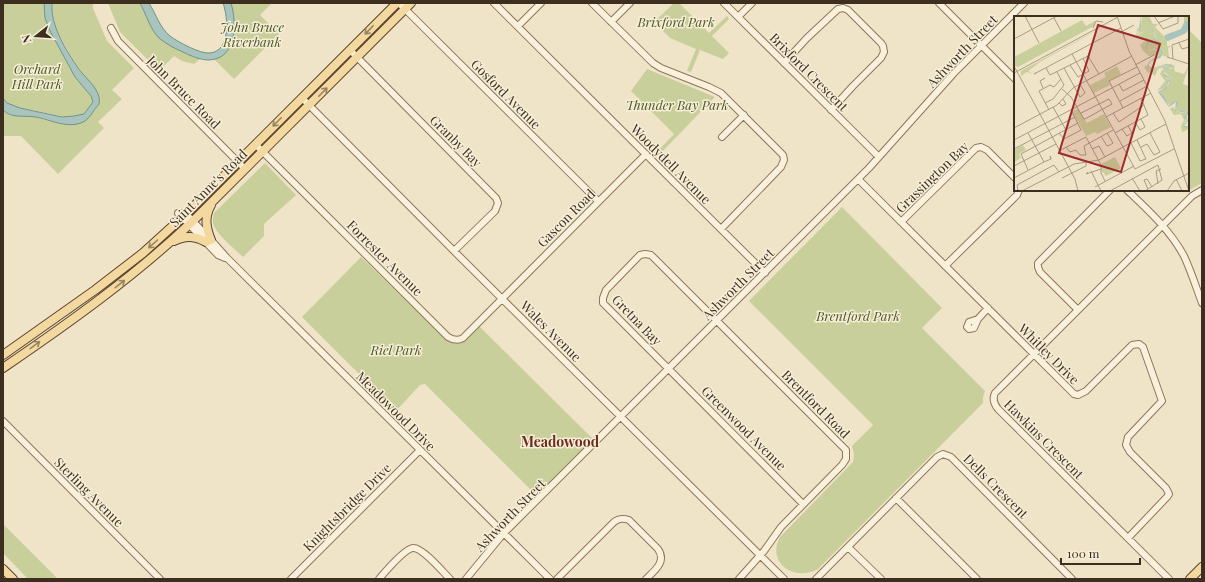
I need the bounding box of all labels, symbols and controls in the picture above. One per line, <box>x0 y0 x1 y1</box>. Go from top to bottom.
street label: Ashworth Street <box>922 10 1001 91</box>
park label: Brixford Park <box>636 13 715 30</box>
north arrow <box>16 16 56 56</box>
inset map <box>1014 16 1189 191</box>
park label: John Bruce Riverbank <box>220 18 284 50</box>
one-way arrow <box>364 25 374 35</box>
street label: Brixford Crescent <box>767 29 852 115</box>
text: N <box>18 33 34 45</box>
street label: John Bruce Road <box>143 51 225 132</box>
street label: Gosford Avenue <box>468 55 545 133</box>
park label: Orchard Hill Park <box>11 60 63 92</box>
one-way arrow <box>318 87 328 96</box>
park label: Thunder Bay Park <box>626 96 729 113</box>
street label: Granby Bay <box>427 111 486 171</box>
one-way arrow <box>272 117 282 127</box>
street label: Woodydell Avenue <box>627 119 715 208</box>
street label: Grassington Bay <box>892 137 972 216</box>
street label: Saint Anne's Road <box>165 145 251 230</box>
street label: Gascon Road <box>533 185 599 250</box>
street label: Forrester Avenue <box>344 216 427 299</box>
one-way arrow <box>148 239 158 249</box>
street label: Ashworth Street <box>697 244 777 324</box>
one-way arrow <box>114 280 125 289</box>
street label: Gretna Bay <box>609 291 666 349</box>
street label: Wales Avenue <box>517 296 586 365</box>
park label: Brentford Park <box>815 307 900 324</box>
street label: Whitley Drive <box>1015 319 1084 388</box>
one-way arrow <box>29 341 40 350</box>
park label: Riel Park <box>369 341 422 358</box>
street label: Brentford Road <box>779 366 854 442</box>
street label: Meadowood Drive <box>353 367 440 454</box>
street label: Greenwood Avenue <box>698 382 791 474</box>
street label: Hawkins Crescent <box>1001 395 1088 482</box>
district label: Meadowood <box>521 432 600 451</box>
street label: Dells Crescent <box>960 450 1033 522</box>
street label: Sterling Avenue <box>51 453 128 530</box>
street label: Knightsbridge Drive <box>299 459 395 554</box>
street label: Ashworth Street <box>470 474 549 555</box>
scale bar <box>1061 540 1140 566</box>
text: 100 m <box>1067 545 1100 561</box>

